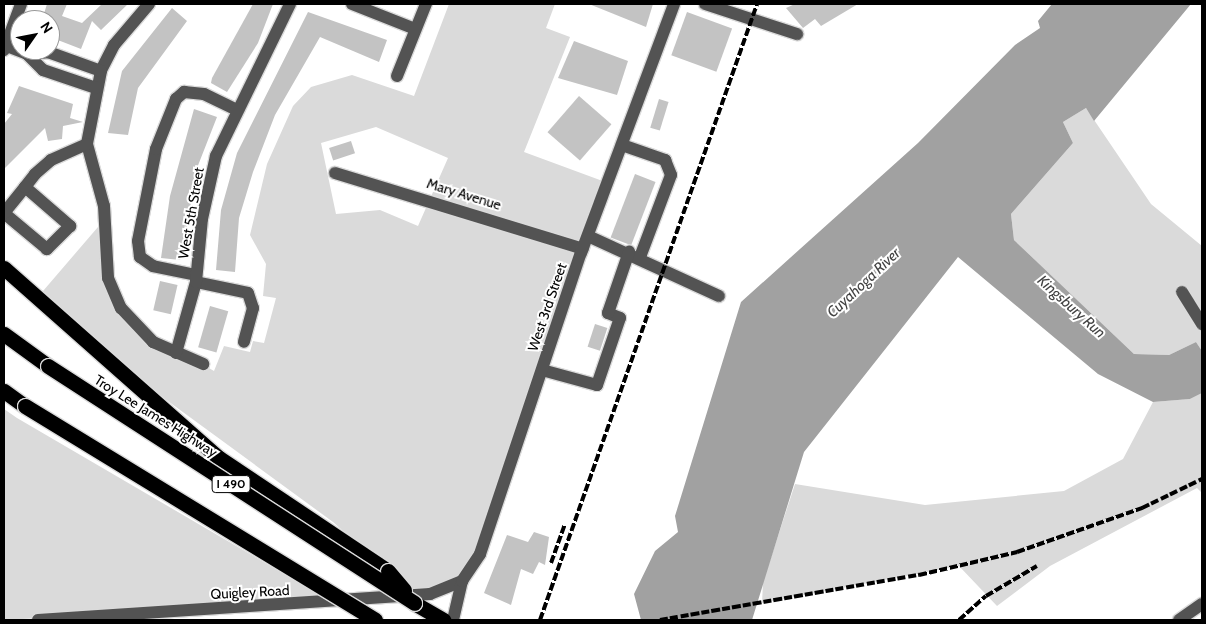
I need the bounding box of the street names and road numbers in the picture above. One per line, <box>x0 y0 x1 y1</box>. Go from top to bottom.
street label: West 5th Street <box>175 166 207 260</box>
street label: Mary Avenue <box>425 175 503 213</box>
street label: West 3rd Street <box>524 261 570 353</box>
street label: Troy Lee James Highway <box>91 371 221 461</box>
road number: I 490 <box>211 474 251 494</box>
street label: Quigley Road <box>210 582 290 602</box>

